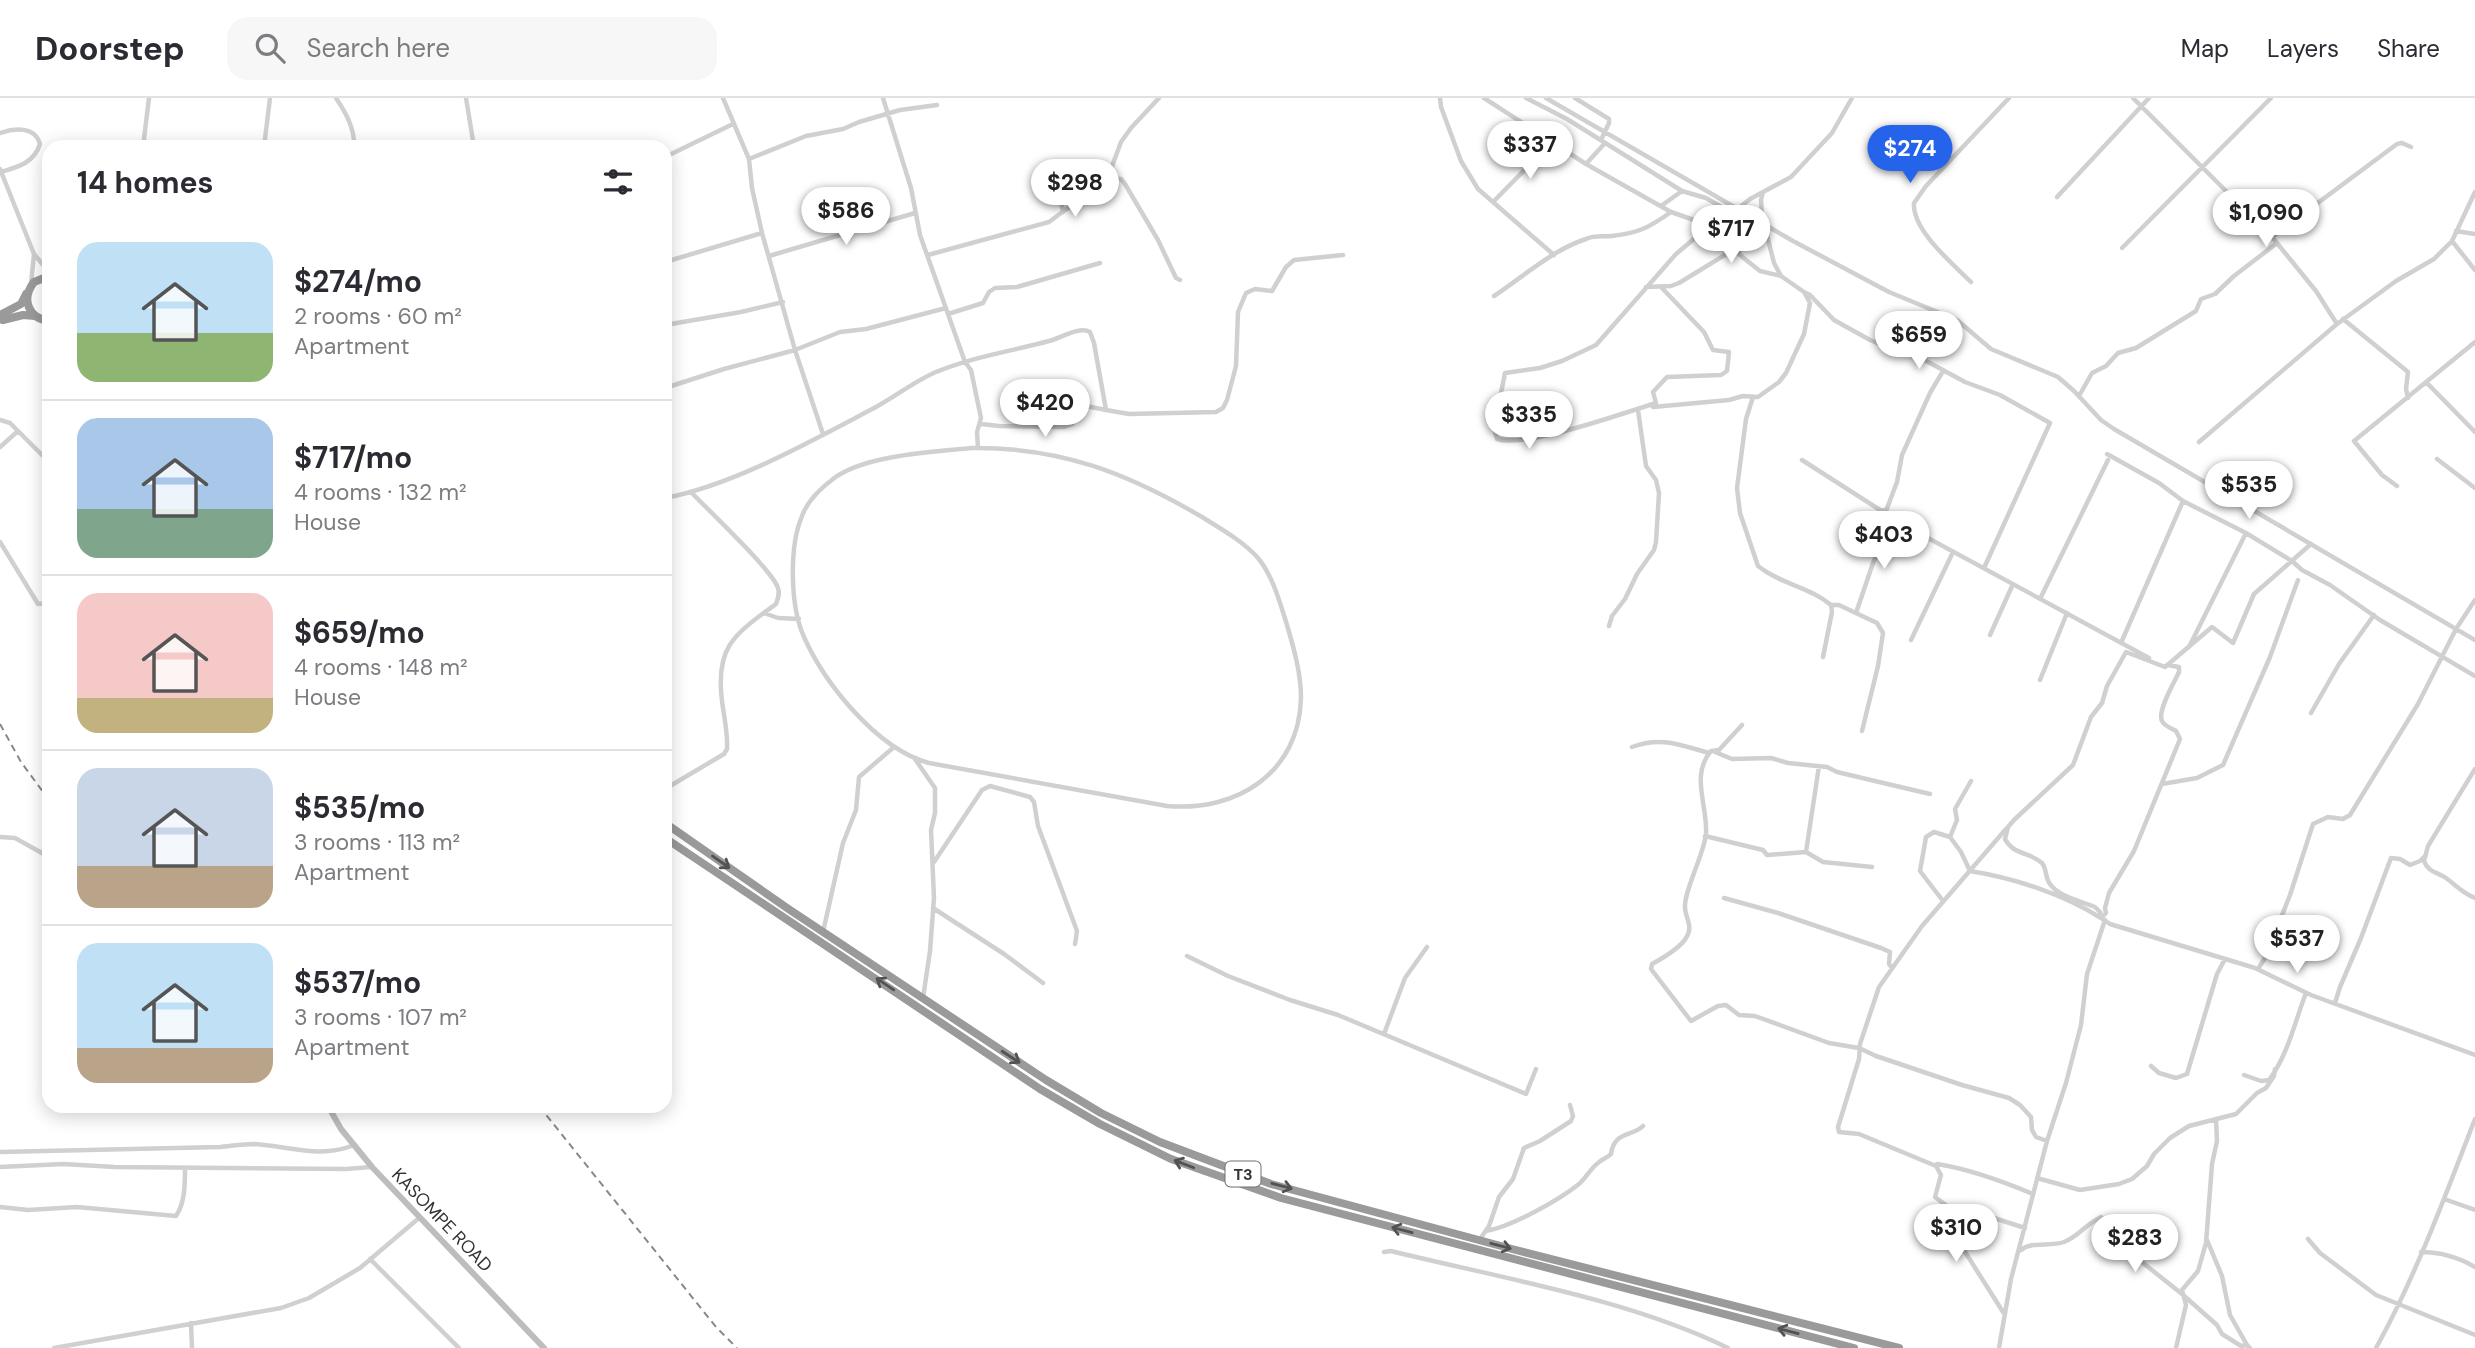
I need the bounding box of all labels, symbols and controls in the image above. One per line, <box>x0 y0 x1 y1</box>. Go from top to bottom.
search box <box>227 17 717 80</box>
text: Doorstep <box>35 27 185 70</box>
icon: search <box>251 29 289 67</box>
text: Search here <box>307 31 450 65</box>
text: Map <box>2181 33 2229 64</box>
text: Layers <box>2267 33 2339 64</box>
text: Share <box>2377 33 2440 64</box>
pin: $337 <box>1489 122 1571 181</box>
pin: $274 <box>1869 126 1951 185</box>
text: $337 <box>1503 129 1557 159</box>
text: $274 <box>1883 133 1937 163</box>
pin: $298 <box>1034 159 1116 219</box>
text: 14 homes <box>77 163 214 202</box>
icon: filters <box>599 163 637 201</box>
text: $298 <box>1047 167 1103 197</box>
pin: $586 <box>805 188 887 247</box>
pin: $1,090 <box>2209 190 2323 249</box>
text: $586 <box>817 195 875 225</box>
text: $1,090 <box>2229 197 2303 227</box>
pin: $717 <box>1690 206 1772 265</box>
text: $717 <box>1707 213 1755 243</box>
text: $274/mo <box>294 262 422 301</box>
icon: home <box>133 270 217 354</box>
text: 2 rooms · 60 m² <box>294 301 462 331</box>
pin: $659 <box>1878 312 1960 371</box>
text: $659 <box>1891 319 1947 349</box>
text: Apartment <box>294 331 409 361</box>
pin: $420 <box>1004 380 1086 439</box>
text: $420 <box>1016 387 1074 417</box>
pin: $335 <box>1488 392 1570 451</box>
text: $335 <box>1501 399 1557 429</box>
text: $717/mo <box>294 438 412 477</box>
icon: home <box>133 446 217 530</box>
pin: $535 <box>2208 462 2290 521</box>
text: $535 <box>2221 469 2277 499</box>
text: 4 rooms · 132 m² <box>294 477 466 507</box>
text: House <box>294 507 361 537</box>
pin: $403 <box>1843 512 1925 571</box>
text: $403 <box>1855 519 1913 549</box>
text: $659/mo <box>294 613 425 652</box>
icon: home <box>133 621 217 705</box>
text: 4 rooms · 148 m² <box>294 652 468 682</box>
text: House <box>294 682 361 712</box>
text: $535/mo <box>294 788 425 827</box>
icon: home <box>133 796 217 880</box>
text: 3 rooms · 113 m² <box>294 827 460 857</box>
one-way arrow <box>711 855 730 869</box>
text: Apartment <box>294 857 409 887</box>
pin: $537 <box>2256 916 2338 975</box>
text: $537 <box>2270 923 2324 953</box>
text: $537/mo <box>294 963 421 1002</box>
icon: home <box>133 971 217 1055</box>
one-way arrow <box>876 977 895 991</box>
text: 3 rooms · 107 m² <box>294 1002 467 1032</box>
text: Apartment <box>294 1032 409 1062</box>
one-way arrow <box>1001 1051 1021 1065</box>
one-way arrow <box>1174 1157 1196 1170</box>
road number: T3 <box>1226 1162 1260 1186</box>
street label: KASOMPE ROAD <box>386 1163 498 1277</box>
one-way arrow <box>1271 1181 1293 1194</box>
pin: $310 <box>1915 1204 1997 1264</box>
text: $310 <box>1930 1212 1982 1242</box>
pin: $283 <box>2094 1214 2176 1274</box>
text: $283 <box>2107 1222 2163 1252</box>
one-way arrow <box>1391 1223 1414 1236</box>
one-way arrow <box>1490 1240 1512 1253</box>
one-way arrow <box>1777 1324 1800 1337</box>

